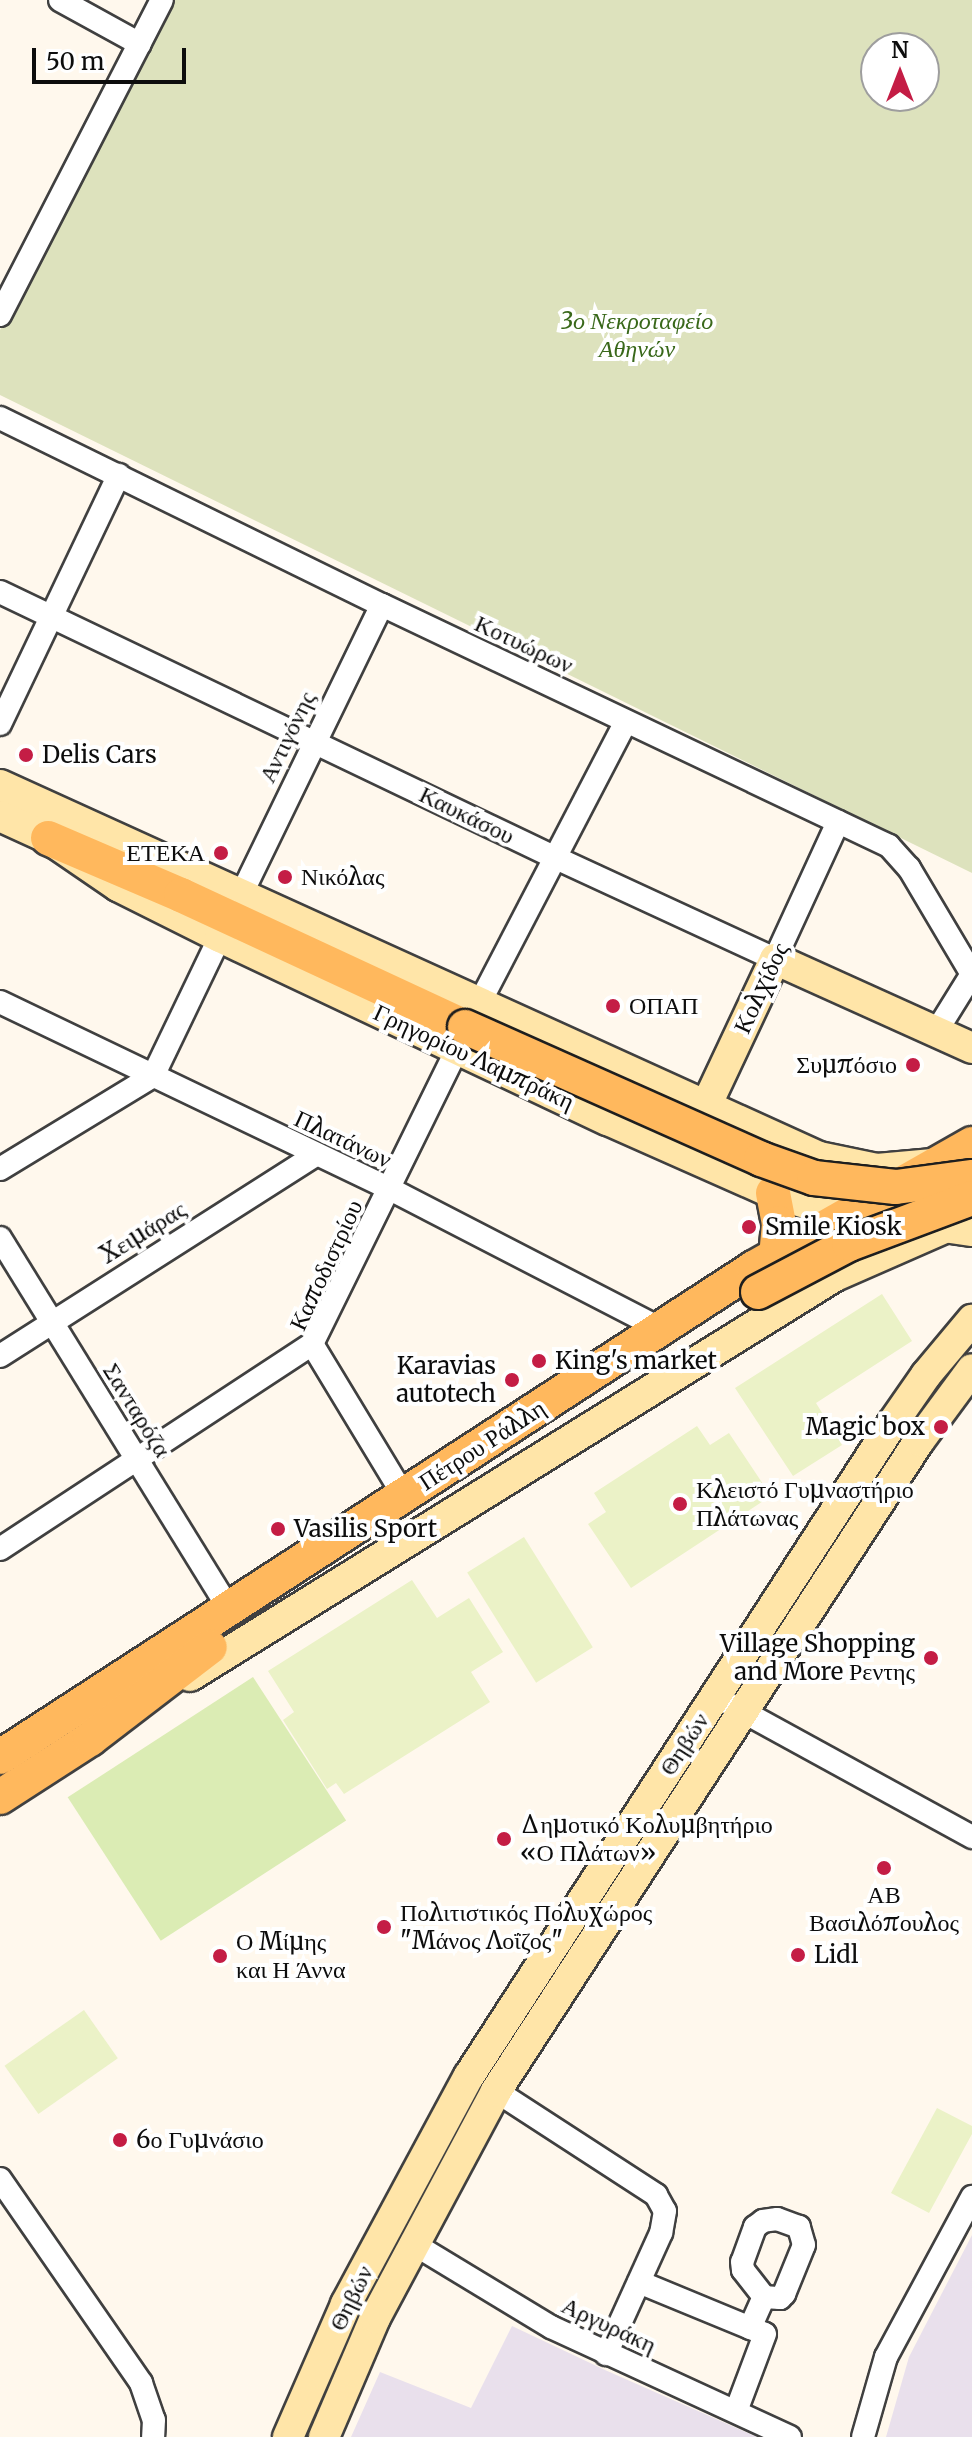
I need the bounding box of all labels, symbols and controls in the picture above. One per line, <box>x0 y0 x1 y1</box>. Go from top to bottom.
scale bar <box>36 32 190 82</box>
north arrow <box>860 32 940 112</box>
text: N <box>891 36 909 64</box>
text: 50 m <box>46 46 105 77</box>
park label: 3ο Νεκροταφείο Αθηνών <box>561 307 713 363</box>
street label: Κοτυώρων <box>470 609 578 679</box>
street label: Αντιγόνης <box>253 687 321 787</box>
place label: Delis Cars <box>42 741 157 769</box>
marker: Delis Cars <box>17 746 35 764</box>
street label: Καυκάσου <box>415 780 519 850</box>
place label: ΕΤΕΚΑ <box>126 839 205 867</box>
marker: ΕΤΕΚΑ <box>212 844 230 862</box>
place label: Νικόλας <box>301 863 384 891</box>
marker: Νικόλας <box>276 868 294 886</box>
street label: Κολχίδος <box>727 938 795 1038</box>
place label: ΟΠΑΠ <box>629 992 698 1020</box>
marker: ΟΠΑΠ <box>604 997 622 1015</box>
street label: Γρηγορίου Λαμπράκη <box>369 998 579 1116</box>
place label: Συμπόσιο <box>796 1051 897 1079</box>
marker: Συμπόσιο <box>904 1056 922 1074</box>
street label: Πλατάνων <box>290 1104 396 1174</box>
street label: Χειμάρας <box>95 1195 191 1269</box>
street label: Καποδιστρίου <box>283 1195 369 1335</box>
place label: Smile Kiosk <box>765 1213 902 1241</box>
marker: Smile Kiosk <box>740 1218 758 1236</box>
place label: King's market <box>555 1347 717 1375</box>
place label: Karavias autotech <box>396 1352 496 1408</box>
marker: King's market <box>530 1352 548 1370</box>
street label: Σανταρόζα <box>97 1358 177 1462</box>
marker: Karavias autotech <box>503 1371 521 1389</box>
street label: Πέτρου Ράλλη <box>413 1393 551 1497</box>
place label: Magic box <box>805 1413 925 1441</box>
marker: Magic box <box>932 1418 950 1436</box>
place label: Κλειστό Γυμναστήριο Πλάτωνας <box>696 1476 914 1532</box>
marker: Κλειστό Γυμναστήριο Πλάτωνας <box>671 1495 689 1513</box>
place label: Vasilis Sport <box>294 1515 437 1543</box>
marker: Vasilis Sport <box>269 1520 287 1538</box>
place label: Village Shopping and More Ρεντης <box>720 1630 915 1686</box>
marker: Village Shopping and More Ρεντης <box>922 1649 940 1667</box>
street label: Θηβών <box>653 1707 715 1781</box>
place label: Δημοτικό Κολυμβητήριο «Ο Πλάτων» <box>520 1811 773 1867</box>
marker: Δημοτικό Κολυμβητήριο «Ο Πλάτων» <box>495 1830 513 1848</box>
marker: ΑΒ Βασιλόπουλος <box>875 1859 893 1877</box>
place label: ΑΒ Βασιλόπουλος <box>809 1881 959 1937</box>
place label: Πολιτιστικός Πολυχώρος "Μάνος Λοΐζος" <box>400 1899 652 1955</box>
marker: Πολιτιστικός Πολυχώρος "Μάνος Λοΐζος" <box>375 1918 393 1936</box>
place label: Ο Μίμης και Η Άννα <box>236 1928 345 1984</box>
place label: Lidl <box>814 1941 858 1969</box>
marker: Lidl <box>789 1946 807 1964</box>
marker: Ο Μίμης και Η Άννα <box>211 1947 229 1965</box>
place label: 6ο Γυμνάσιο <box>136 2126 264 2154</box>
marker: 6ο Γυμνάσιο <box>111 2131 129 2149</box>
street label: Θηβών <box>323 2261 379 2335</box>
street label: Αργυράκη <box>557 2291 661 2359</box>

